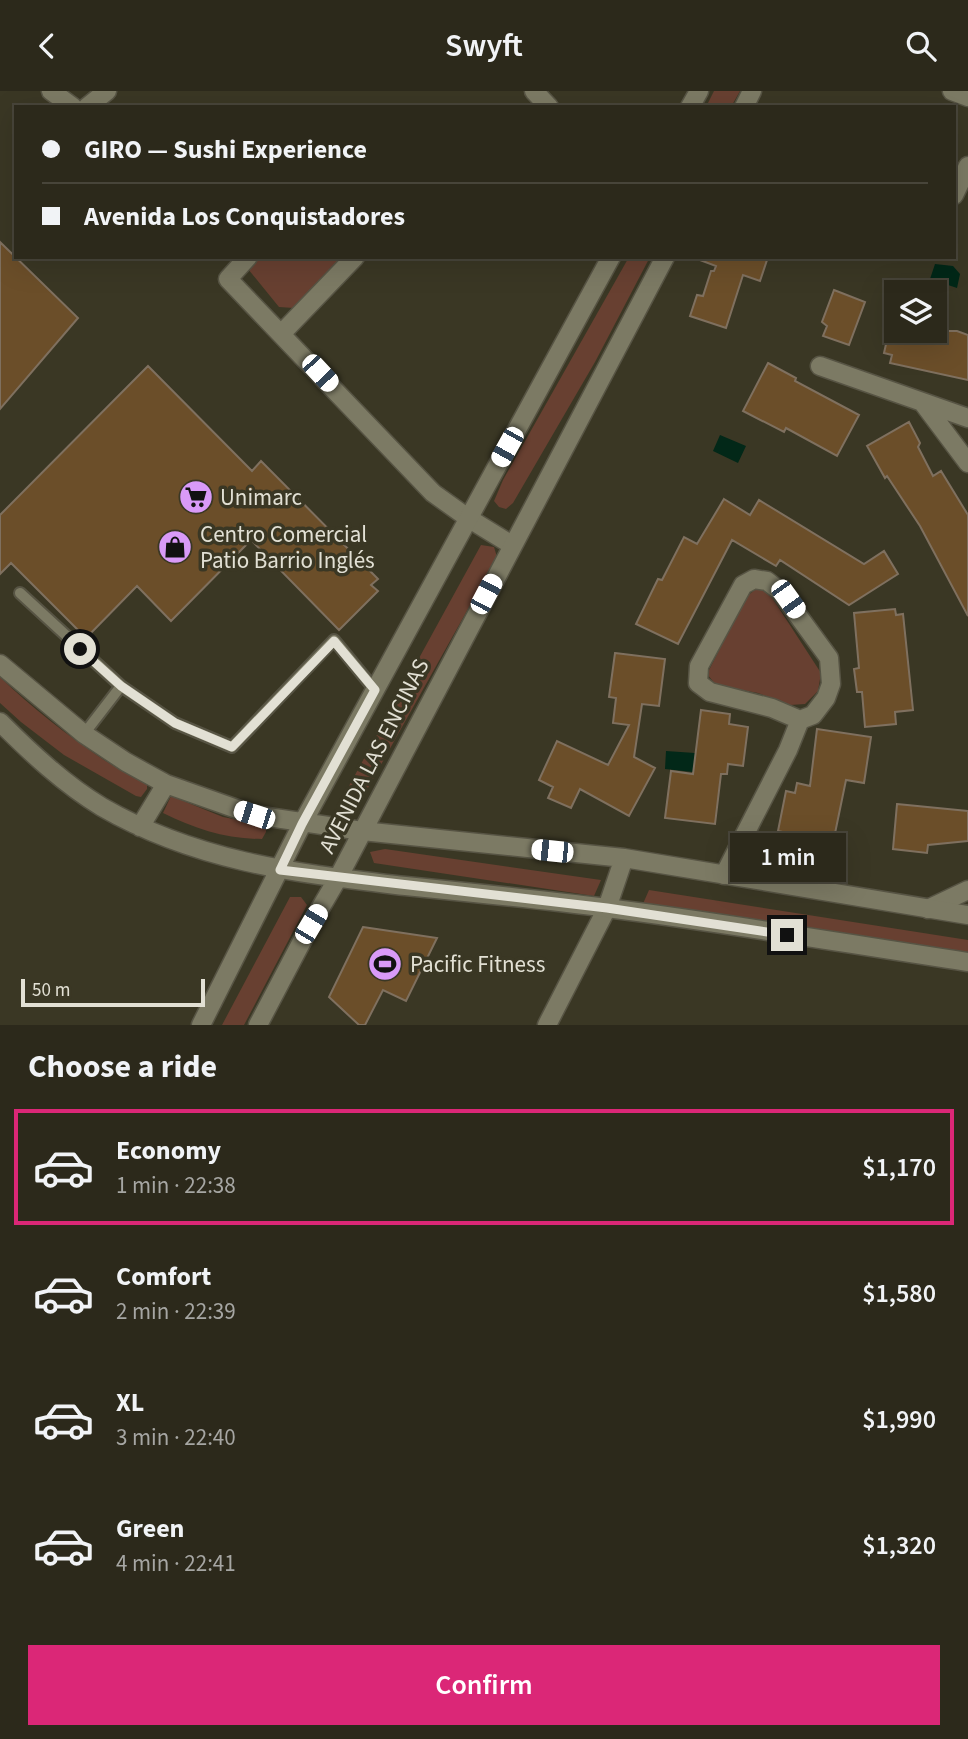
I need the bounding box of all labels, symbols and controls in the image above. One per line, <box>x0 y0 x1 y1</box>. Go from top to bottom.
text: Swyft <box>445 23 523 69</box>
icon: back <box>28 27 66 65</box>
icon: search <box>902 27 940 65</box>
text: GIRO — Sushi Experience <box>84 131 367 168</box>
text: Avenida Los Conquistadores <box>84 198 405 235</box>
map controls <box>884 280 947 343</box>
button: layers <box>884 280 947 343</box>
car <box>298 350 343 396</box>
car <box>488 424 527 470</box>
supermarket icon: Unimarc <box>177 478 215 516</box>
place label: Unimarc <box>220 481 302 514</box>
place label: Centro Comercial Patio Barrio Inglés <box>200 518 375 577</box>
shop icon: Centro Comercial Patio Barrio Inglés <box>156 528 194 566</box>
car <box>467 571 506 617</box>
car <box>768 576 809 622</box>
route start <box>64 633 96 665</box>
street label: AVENIDA LAS ENCINAS <box>311 653 437 859</box>
car <box>231 799 278 831</box>
callout: 1 min <box>729 833 845 883</box>
car <box>531 838 574 864</box>
text: 1 min <box>761 841 815 874</box>
car <box>292 901 331 947</box>
route end <box>771 919 803 951</box>
sports icon: Pacific Fitness <box>366 945 404 983</box>
place label: Pacific Fitness <box>410 948 545 981</box>
scale bar <box>21 976 205 1008</box>
text: 50 m <box>32 977 70 1004</box>
text: Choose a ride <box>28 1044 217 1090</box>
text: Economy <box>116 1132 221 1169</box>
icon: car <box>32 1136 95 1199</box>
text: $1,170 <box>862 1149 936 1186</box>
text: 1 min · 22:38 <box>116 1169 236 1202</box>
text: Comfort <box>116 1258 211 1295</box>
icon: car <box>32 1262 95 1325</box>
text: $1,580 <box>862 1275 936 1312</box>
text: 2 min · 22:39 <box>116 1295 236 1328</box>
text: XL <box>116 1384 144 1421</box>
icon: car <box>32 1388 95 1451</box>
text: $1,990 <box>862 1401 936 1438</box>
text: 3 min · 22:40 <box>116 1421 236 1454</box>
text: Green <box>116 1510 184 1547</box>
icon: car <box>32 1514 95 1577</box>
text: $1,320 <box>862 1527 936 1564</box>
text: 4 min · 22:41 <box>116 1547 236 1580</box>
button: Confirm <box>28 1645 940 1725</box>

